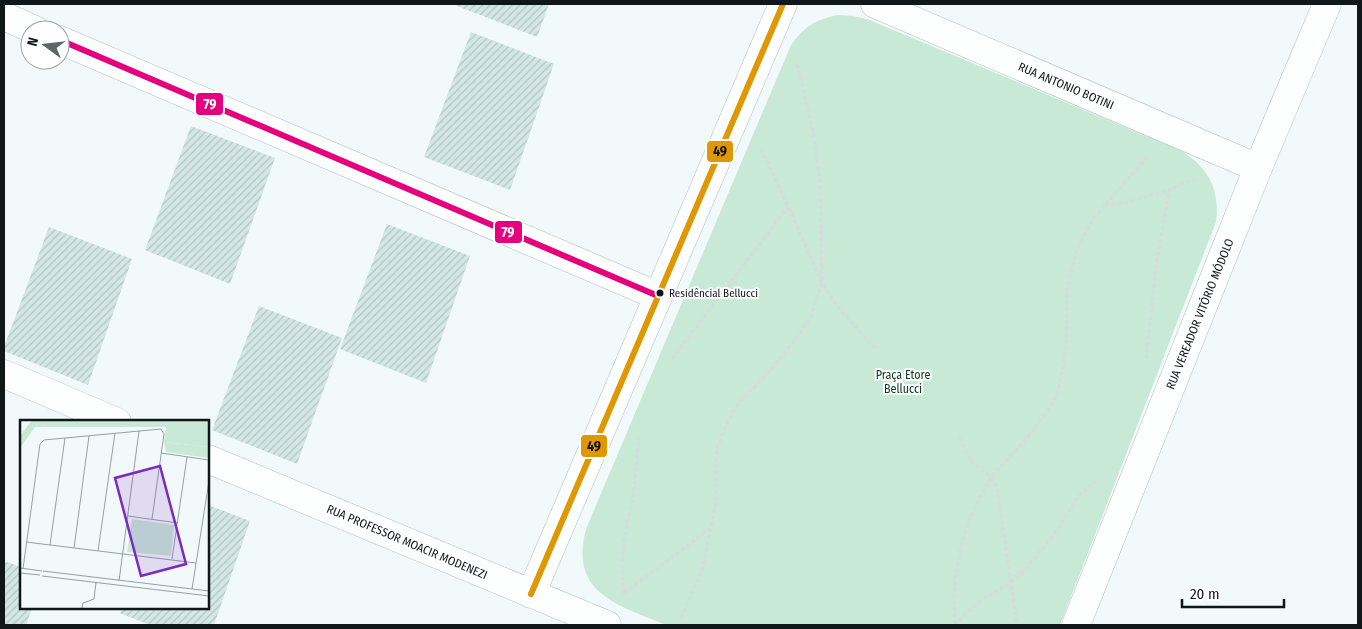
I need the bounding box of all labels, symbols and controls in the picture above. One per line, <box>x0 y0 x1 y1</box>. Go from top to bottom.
north arrow <box>20 20 70 70</box>
text: N <box>24 36 42 48</box>
street label: RUA ANTONIO BOTINI <box>1016 60 1116 112</box>
line badge: 79 <box>195 92 224 116</box>
text: 79 <box>203 96 217 113</box>
line badge: 49 <box>706 140 734 163</box>
text: 49 <box>713 143 727 160</box>
line badge: 79 <box>494 220 523 244</box>
text: 79 <box>501 224 515 241</box>
street label: RUA VEREADOR VITÓRIO MÓDOLO <box>1162 236 1237 391</box>
place label: Residêncial Bellucci <box>669 287 758 300</box>
marker: Residêncial Bellucci <box>655 288 665 298</box>
park label: Praça Etore Bellucci <box>876 368 930 396</box>
inset map <box>20 420 209 609</box>
line badge: 49 <box>580 434 608 458</box>
text: 49 <box>587 438 601 455</box>
street label: RUA PROFESSOR MOACIR MODENEZI <box>325 502 489 582</box>
scale bar <box>1182 576 1284 608</box>
text: 20 m <box>1190 585 1220 603</box>

